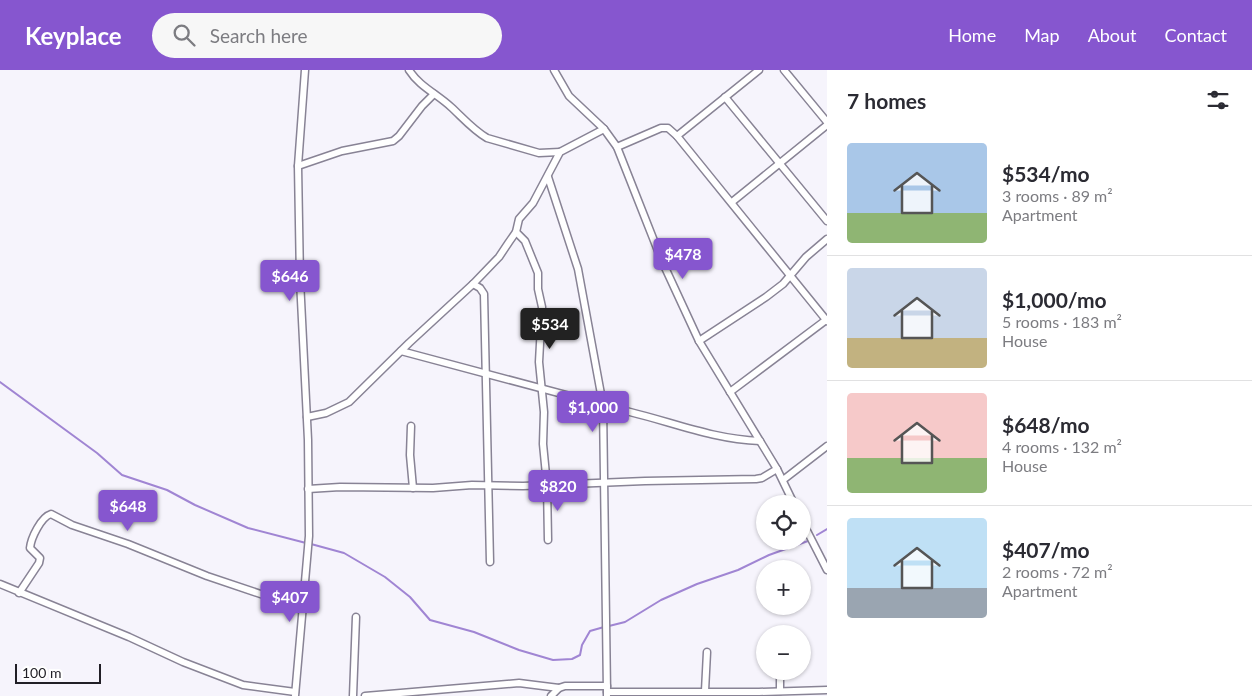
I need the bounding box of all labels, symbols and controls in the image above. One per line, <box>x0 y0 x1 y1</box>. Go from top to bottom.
search box <box>152 13 502 58</box>
text: Keyplace <box>25 21 122 50</box>
icon: search <box>170 21 198 49</box>
text: Search here <box>210 24 308 47</box>
text: Home <box>948 24 996 46</box>
text: Map <box>1024 24 1060 46</box>
text: About <box>1088 24 1137 46</box>
text: Contact <box>1165 24 1227 46</box>
icon: filters <box>1204 86 1232 114</box>
text: 7 homes <box>847 88 926 113</box>
text: $534/mo <box>1002 161 1090 186</box>
icon: home <box>887 163 947 223</box>
text: 3 rooms · 89 m² <box>1002 186 1113 205</box>
text: Apartment <box>1002 205 1077 224</box>
pin: $478 <box>653 238 713 280</box>
text: $478 <box>664 244 702 263</box>
pin: $646 <box>260 260 320 302</box>
text: $646 <box>271 266 309 285</box>
text: $1,000/mo <box>1002 287 1107 312</box>
icon: home <box>887 288 947 348</box>
pin: $534 <box>520 308 580 350</box>
text: 5 rooms · 183 m² <box>1002 312 1122 331</box>
text: $534 <box>531 314 569 333</box>
text: House <box>1002 331 1047 350</box>
pin: $1,000 <box>552 390 634 433</box>
text: $1,000 <box>568 397 618 416</box>
text: $648/mo <box>1002 412 1090 437</box>
icon: home <box>887 413 947 473</box>
text: 4 rooms · 132 m² <box>1002 437 1122 456</box>
text: House <box>1002 456 1047 475</box>
pin: $820 <box>528 470 588 512</box>
text: $820 <box>539 476 577 495</box>
pin: $648 <box>98 490 158 532</box>
map controls <box>756 495 811 680</box>
button: locate <box>756 495 811 550</box>
text: $648 <box>109 496 147 515</box>
text: $407/mo <box>1002 537 1090 562</box>
icon: home <box>887 538 947 598</box>
button: + <box>756 560 811 615</box>
text: 2 rooms · 72 m² <box>1002 562 1113 581</box>
pin: $407 <box>260 580 320 623</box>
text: Apartment <box>1002 581 1077 600</box>
text: $407 <box>271 587 309 606</box>
button: − <box>756 625 811 680</box>
scale bar <box>15 661 101 684</box>
text: 100 m <box>22 664 61 681</box>

